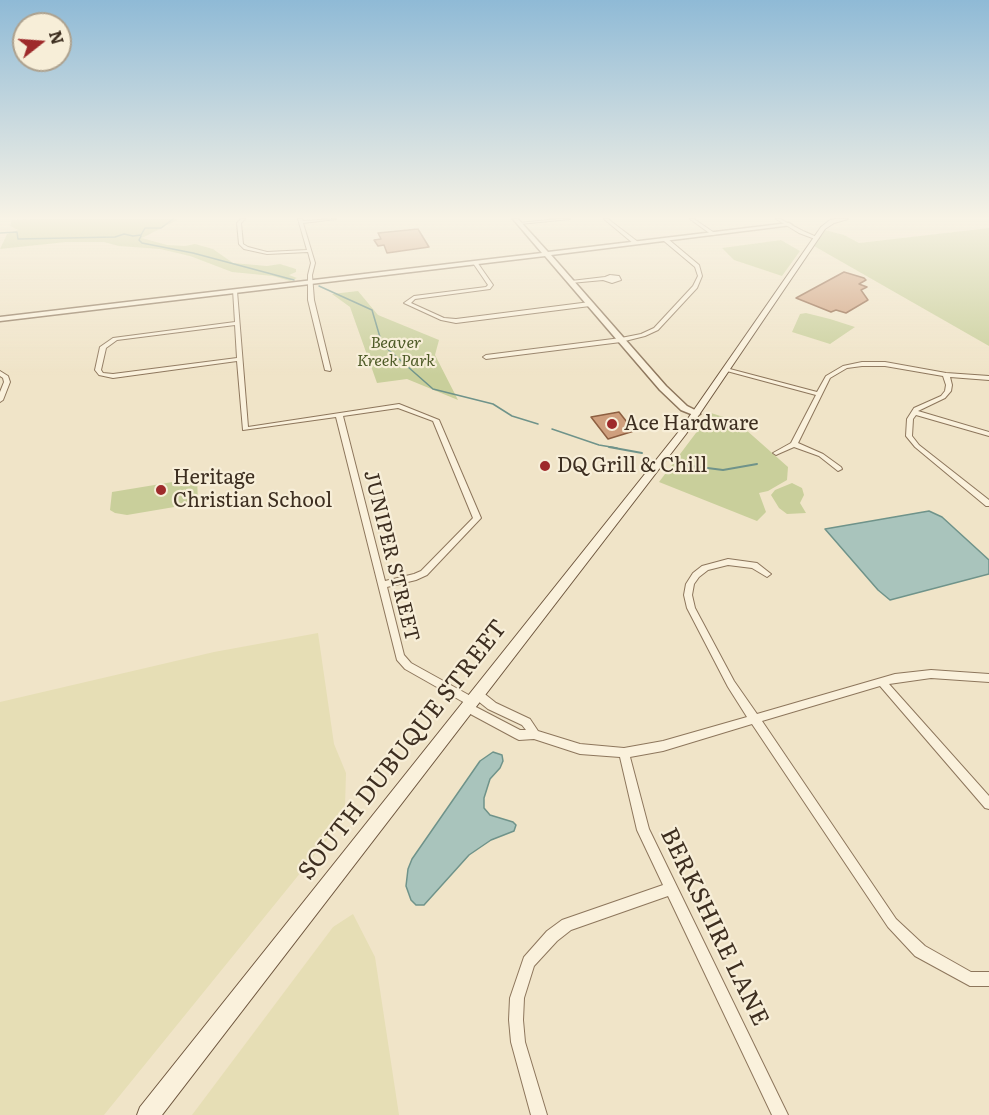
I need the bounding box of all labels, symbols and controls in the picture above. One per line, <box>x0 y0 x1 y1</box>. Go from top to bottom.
north arrow <box>12 12 72 72</box>
text: N <box>44 27 71 47</box>
park label: Beaver Kreek Park <box>357 333 435 371</box>
place label: Ace Hardware <box>624 412 759 436</box>
marker: Ace Hardware <box>605 417 619 431</box>
place label: DQ Grill & Chill <box>557 454 707 478</box>
marker: DQ Grill & Chill <box>538 459 552 473</box>
place label: Heritage Christian School <box>173 466 332 513</box>
street label: JUNIPER STREET <box>358 468 424 644</box>
marker: Heritage Christian School <box>154 483 168 497</box>
street label: SOUTH DUBUQUE STREET <box>293 614 513 886</box>
street label: BERKSHIRE LANE <box>654 823 774 1031</box>

